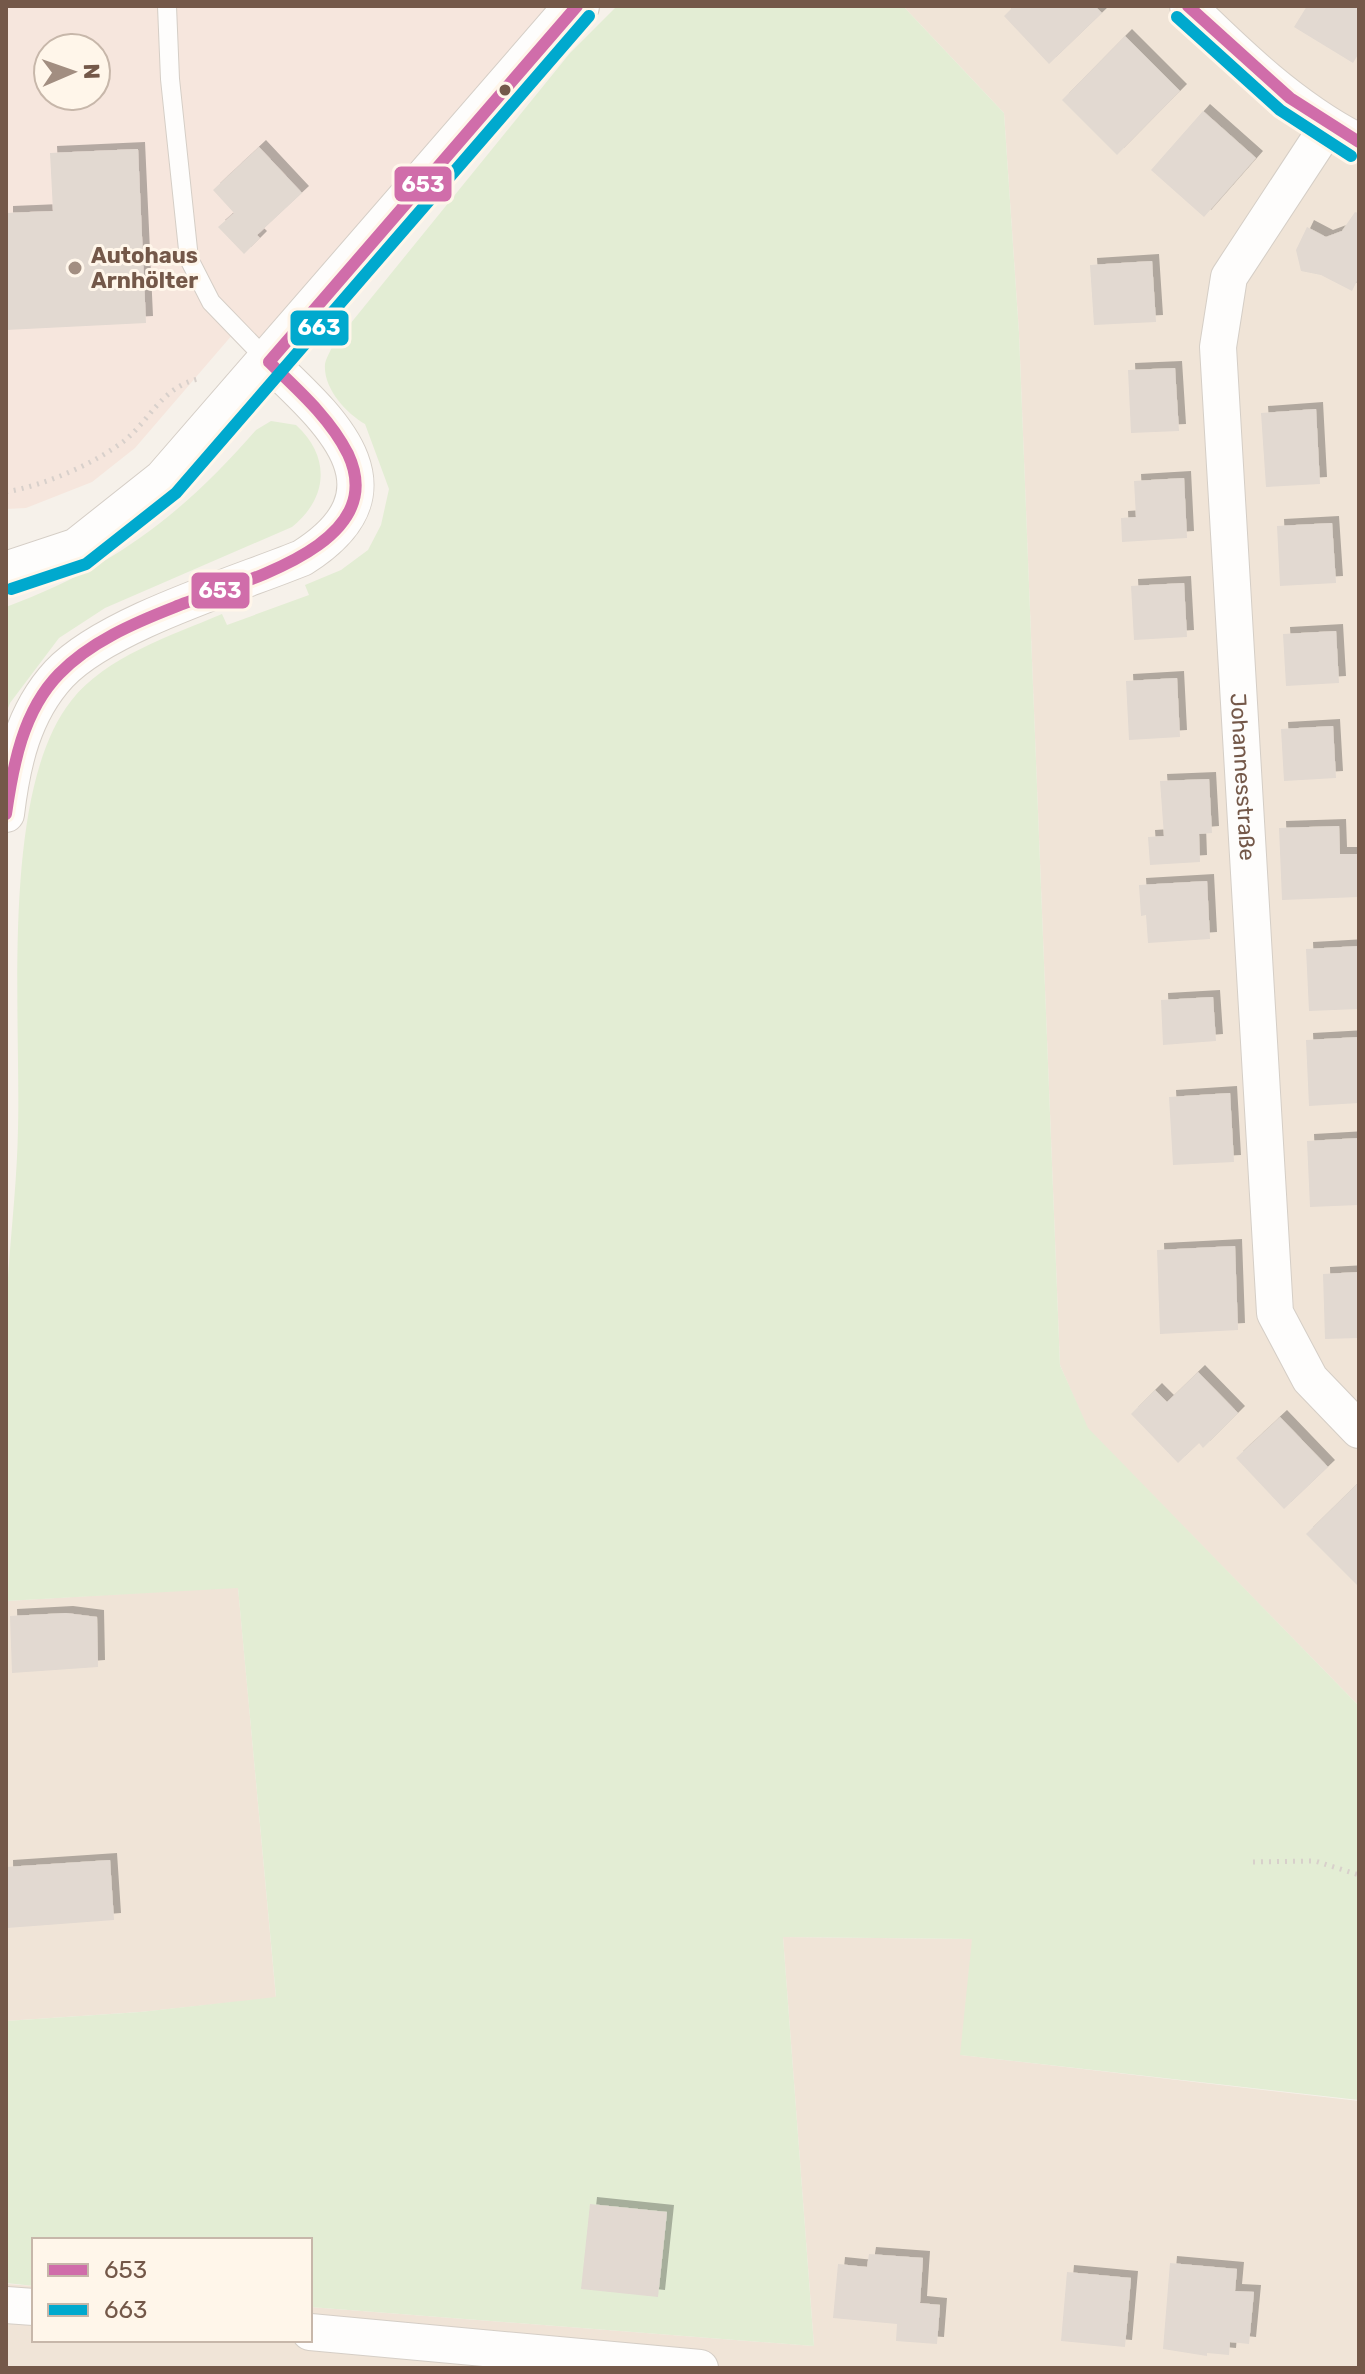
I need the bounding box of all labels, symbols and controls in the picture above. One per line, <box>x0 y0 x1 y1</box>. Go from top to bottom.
north arrow <box>32 32 112 112</box>
text: N <box>78 63 105 80</box>
unlabelled marker <box>497 82 513 98</box>
line badge: 653 <box>393 165 453 203</box>
text: 653 <box>401 171 445 198</box>
place label: Autohaus Arnhölter <box>91 242 198 294</box>
marker: Autohaus Arnhölter <box>66 259 84 277</box>
line badge: 663 <box>289 309 350 347</box>
text: 663 <box>297 314 341 341</box>
line badge: 653 <box>190 571 251 610</box>
text: 653 <box>198 577 242 604</box>
street label: Johannesstraße <box>1224 692 1261 861</box>
legend <box>32 2238 312 2342</box>
text: 653 <box>104 2256 147 2284</box>
text: 663 <box>104 2296 147 2324</box>

